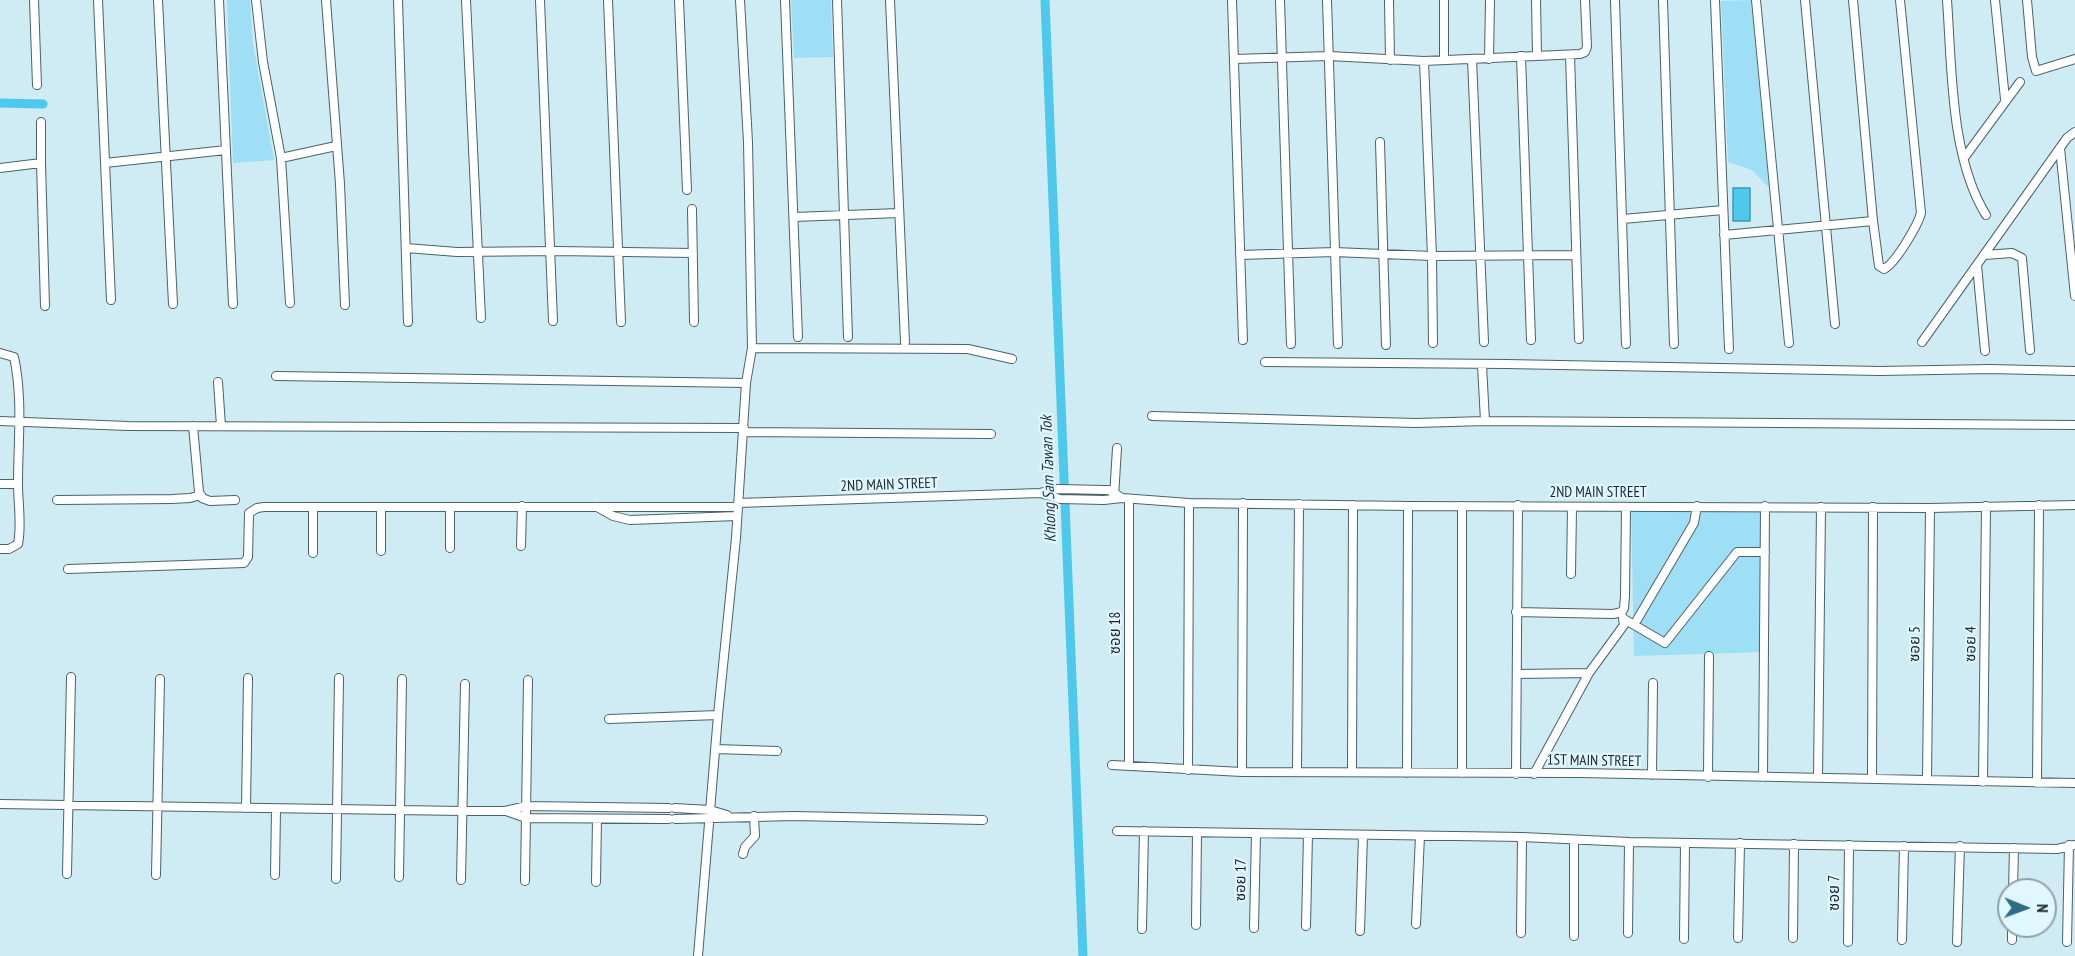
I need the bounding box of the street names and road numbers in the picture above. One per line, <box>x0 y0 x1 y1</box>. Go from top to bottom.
street label: 2ND MAIN STREET <box>840 474 938 496</box>
street label: 2ND MAIN STREET <box>1549 484 1647 502</box>
street label: ซอย 18 <box>1107 612 1125 654</box>
street label: ซอย 5 <box>1906 626 1924 662</box>
street label: ซอย 4 <box>1962 626 1980 662</box>
street label: 1ST MAIN STREET <box>1547 751 1641 771</box>
street label: ซอย 17 <box>1232 859 1250 901</box>
street label: ซอย 7 <box>1826 875 1844 911</box>

